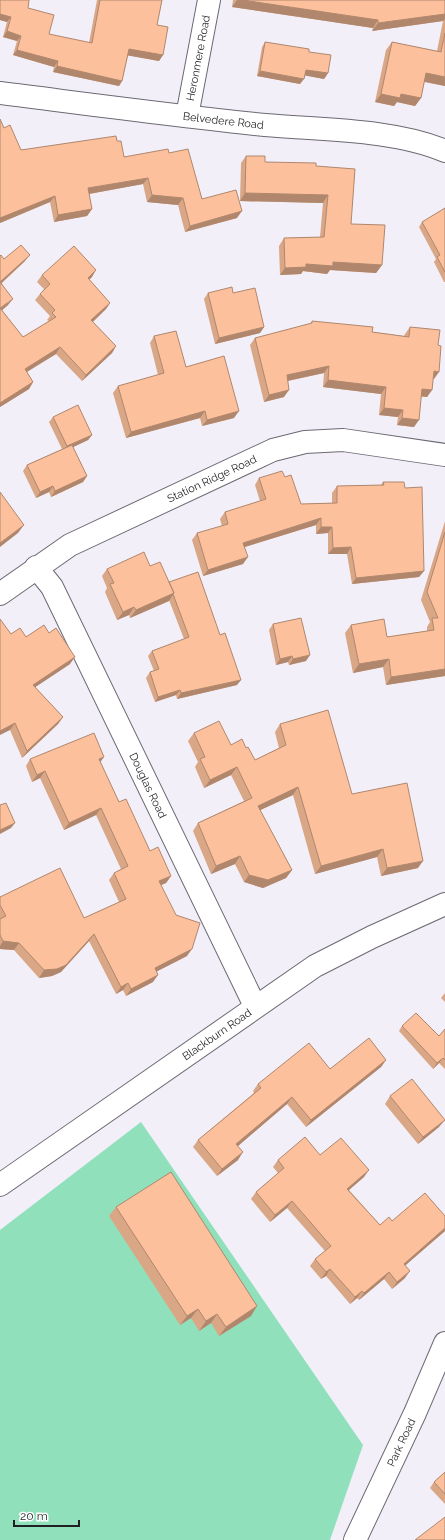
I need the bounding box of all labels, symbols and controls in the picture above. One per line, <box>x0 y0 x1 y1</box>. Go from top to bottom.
street label: Heronmere Road <box>184 14 213 102</box>
street label: Belvedere Road <box>182 110 265 132</box>
street label: Station Ridge Road <box>165 453 259 506</box>
street label: Douglas Road <box>126 751 169 821</box>
street label: Blackburn Road <box>180 1006 254 1063</box>
street label: Park Road <box>385 1416 419 1469</box>
scale bar <box>14 1502 79 1528</box>
text: 20 m <box>20 1509 48 1523</box>

